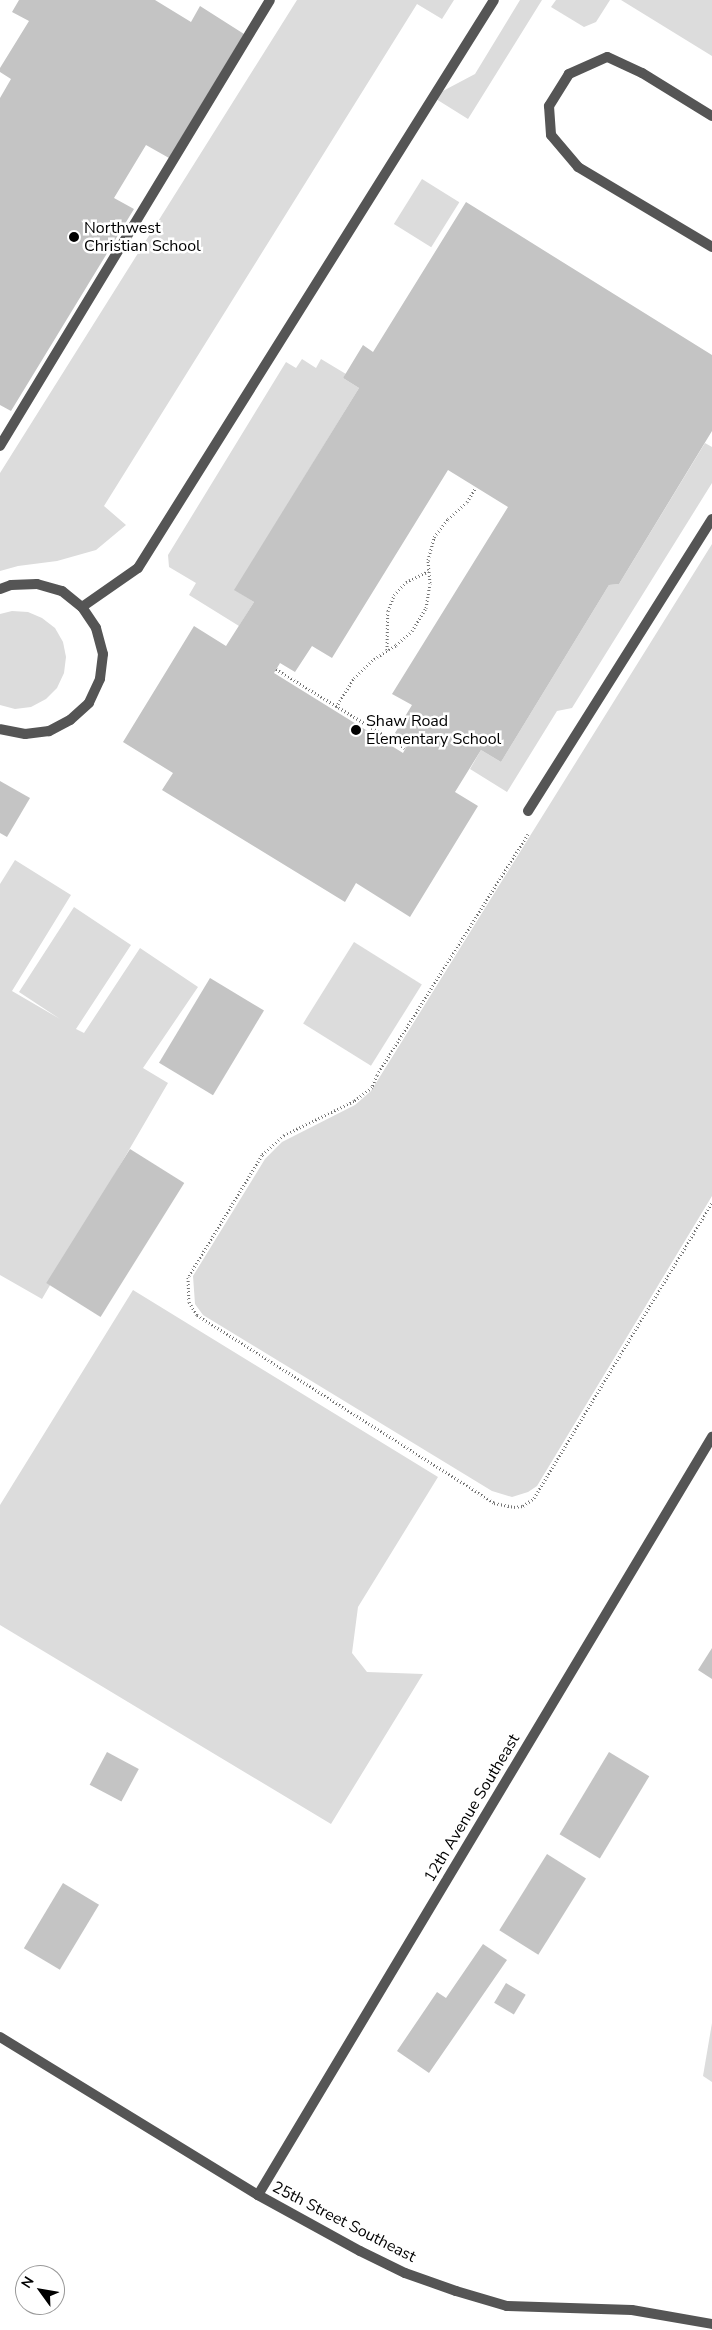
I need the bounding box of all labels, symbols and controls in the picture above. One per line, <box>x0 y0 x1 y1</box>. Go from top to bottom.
place label: Northwest Christian School <box>84 218 201 256</box>
marker: Northwest Christian School <box>68 231 80 243</box>
place label: Shaw Road Elementary School <box>366 711 501 749</box>
marker: Shaw Road Elementary School <box>350 724 362 736</box>
street label: 12th Avenue Southeast <box>420 1731 524 1885</box>
street label: 25th Street Southeast <box>269 2177 419 2267</box>
north arrow <box>15 2265 65 2315</box>
text: N <box>17 2273 39 2292</box>

